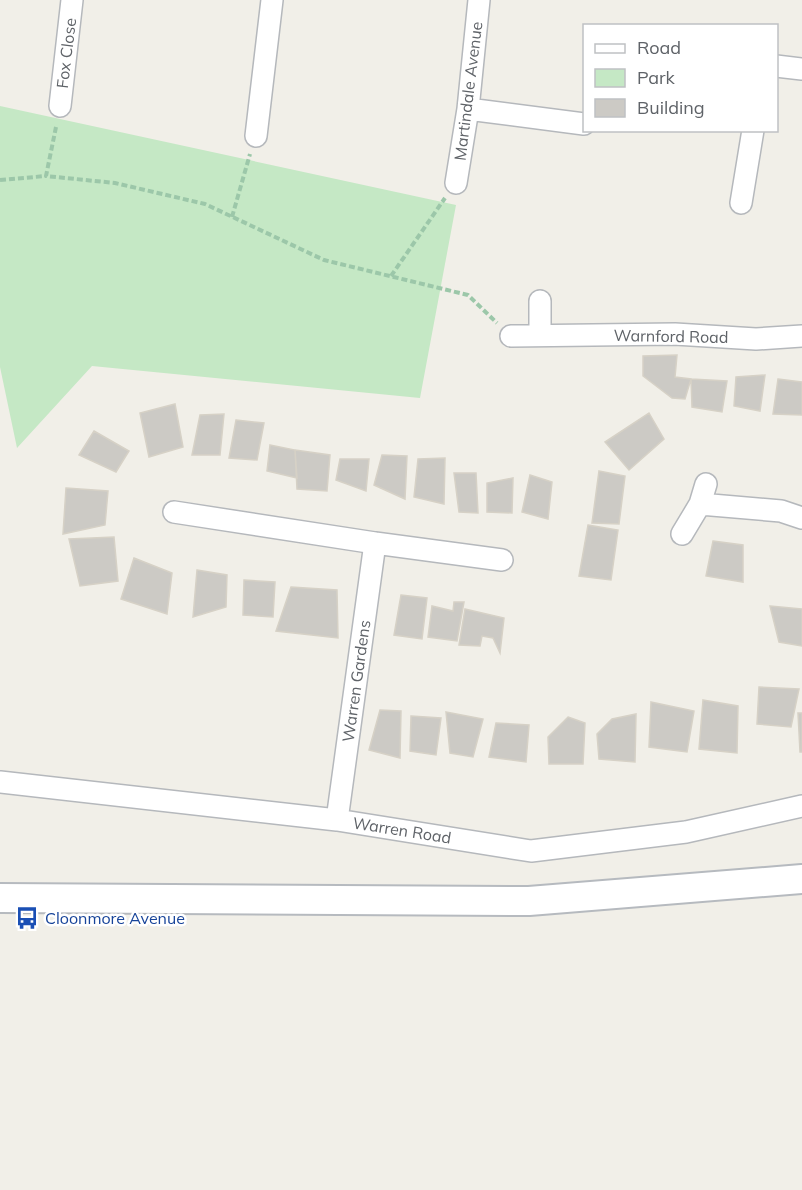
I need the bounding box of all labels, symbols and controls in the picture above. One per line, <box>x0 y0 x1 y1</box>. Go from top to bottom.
street label: Fox Close <box>52 17 80 89</box>
street label: Martindale Avenue <box>450 20 486 162</box>
legend <box>583 24 778 132</box>
text: Road <box>637 36 681 59</box>
text: Park <box>637 66 676 89</box>
text: Building <box>637 96 705 119</box>
street label: Warnford Road <box>613 325 729 347</box>
street label: Warren Gardens <box>338 619 374 743</box>
street label: Warren Road <box>351 812 453 848</box>
bus stop icon: Cloonmore Avenue <box>14 905 40 931</box>
place label: Cloonmore Avenue <box>45 908 185 928</box>

